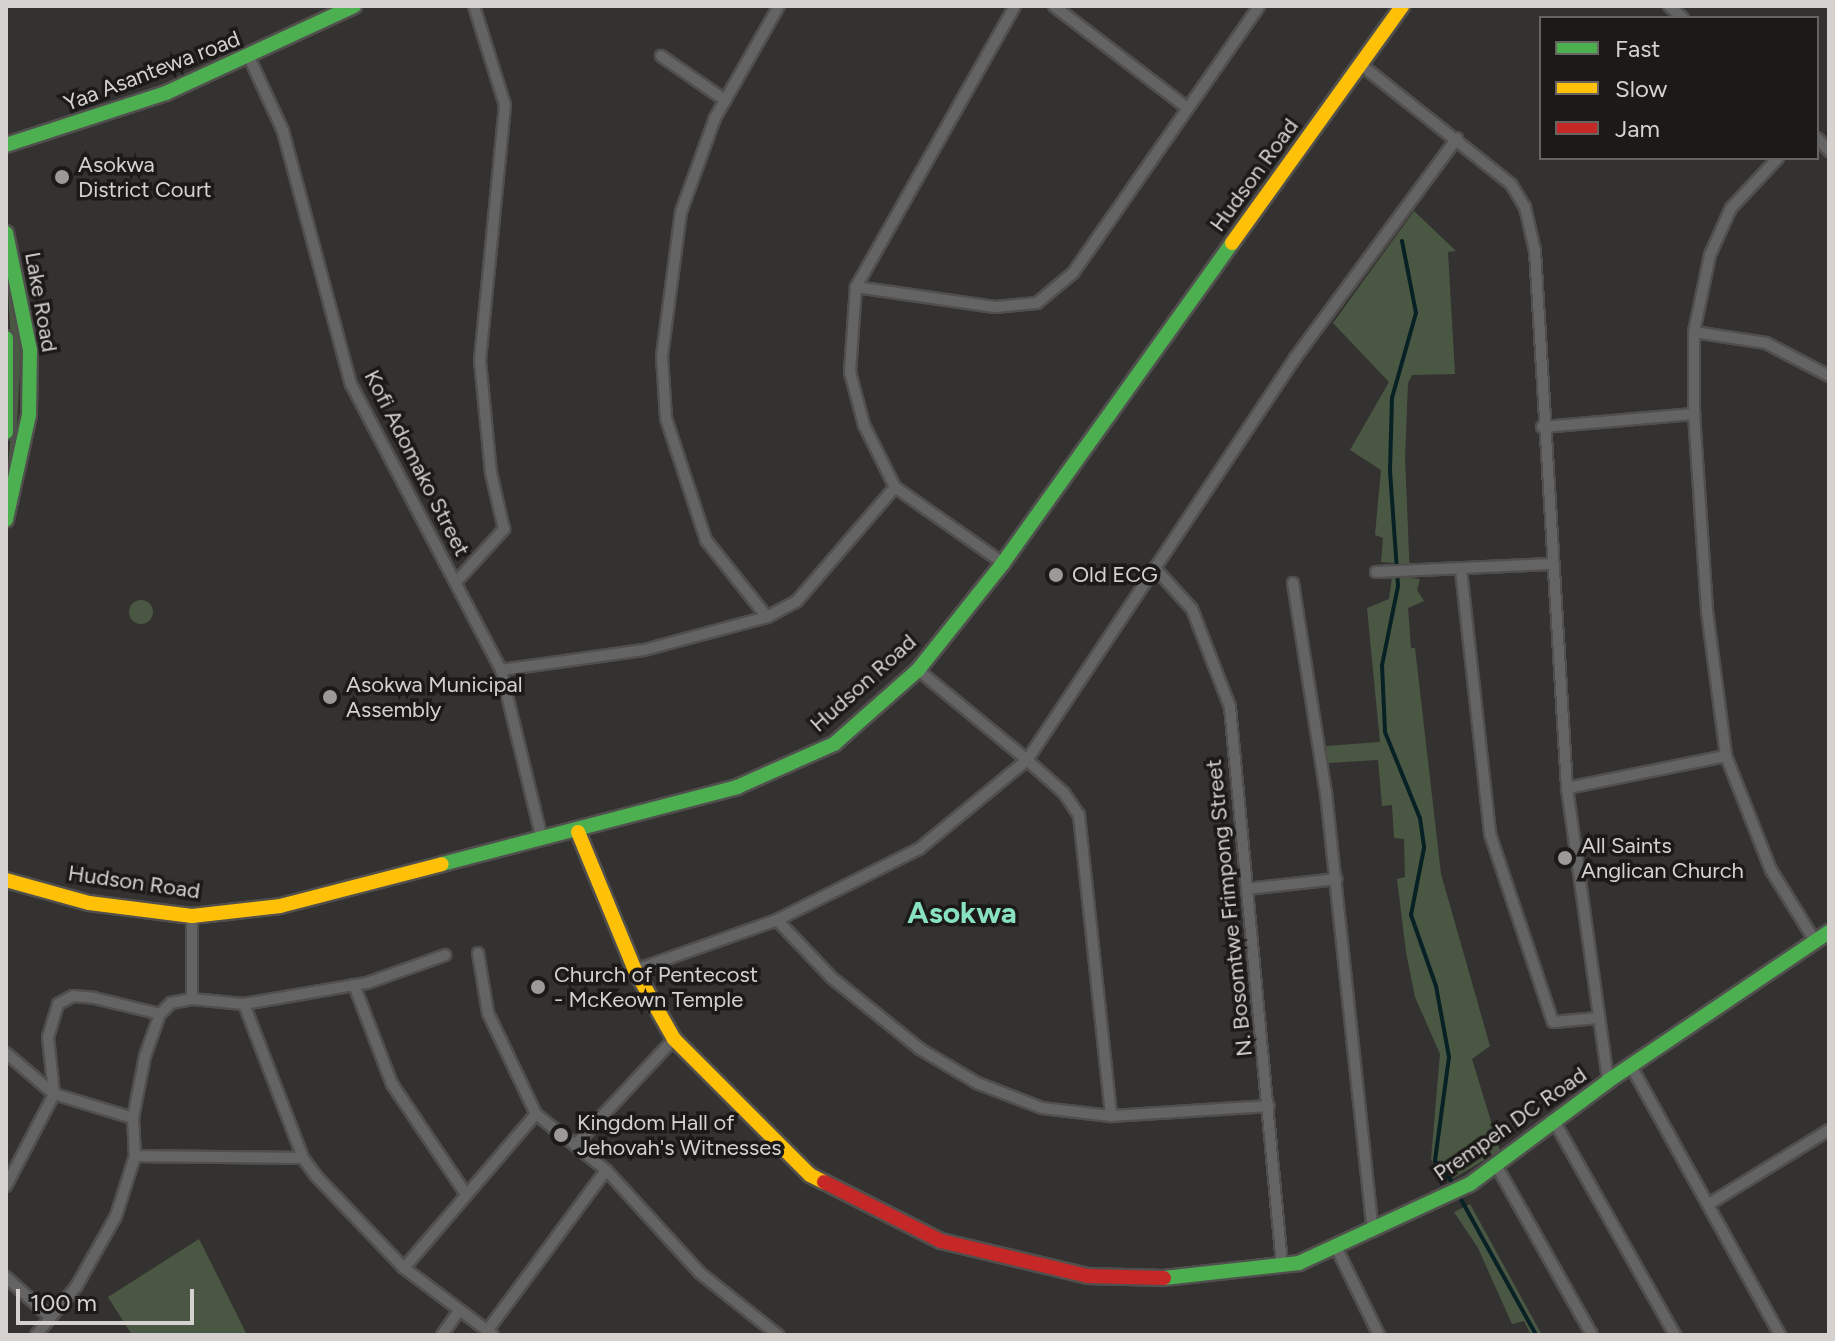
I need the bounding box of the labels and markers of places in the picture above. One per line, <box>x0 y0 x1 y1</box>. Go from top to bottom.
place label: Asokwa District Court <box>78 151 212 202</box>
marker: Asokwa District Court <box>53 168 71 186</box>
place label: Old ECG <box>1072 562 1158 588</box>
marker: Old ECG <box>1047 566 1065 584</box>
place label: Asokwa Municipal Assembly <box>346 671 523 722</box>
marker: Asokwa Municipal Assembly <box>321 688 339 706</box>
place label: All Saints Anglican Church <box>1581 832 1744 884</box>
marker: All Saints Anglican Church <box>1556 849 1574 867</box>
place label: Church of Pentecost - McKeown Temple <box>554 961 758 1012</box>
marker: Church of Pentecost - McKeown Temple <box>529 978 547 996</box>
place label: Kingdom Hall of Jehovah's Witnesses <box>577 1109 781 1160</box>
marker: Kingdom Hall of Jehovah's Witnesses <box>552 1126 570 1144</box>

